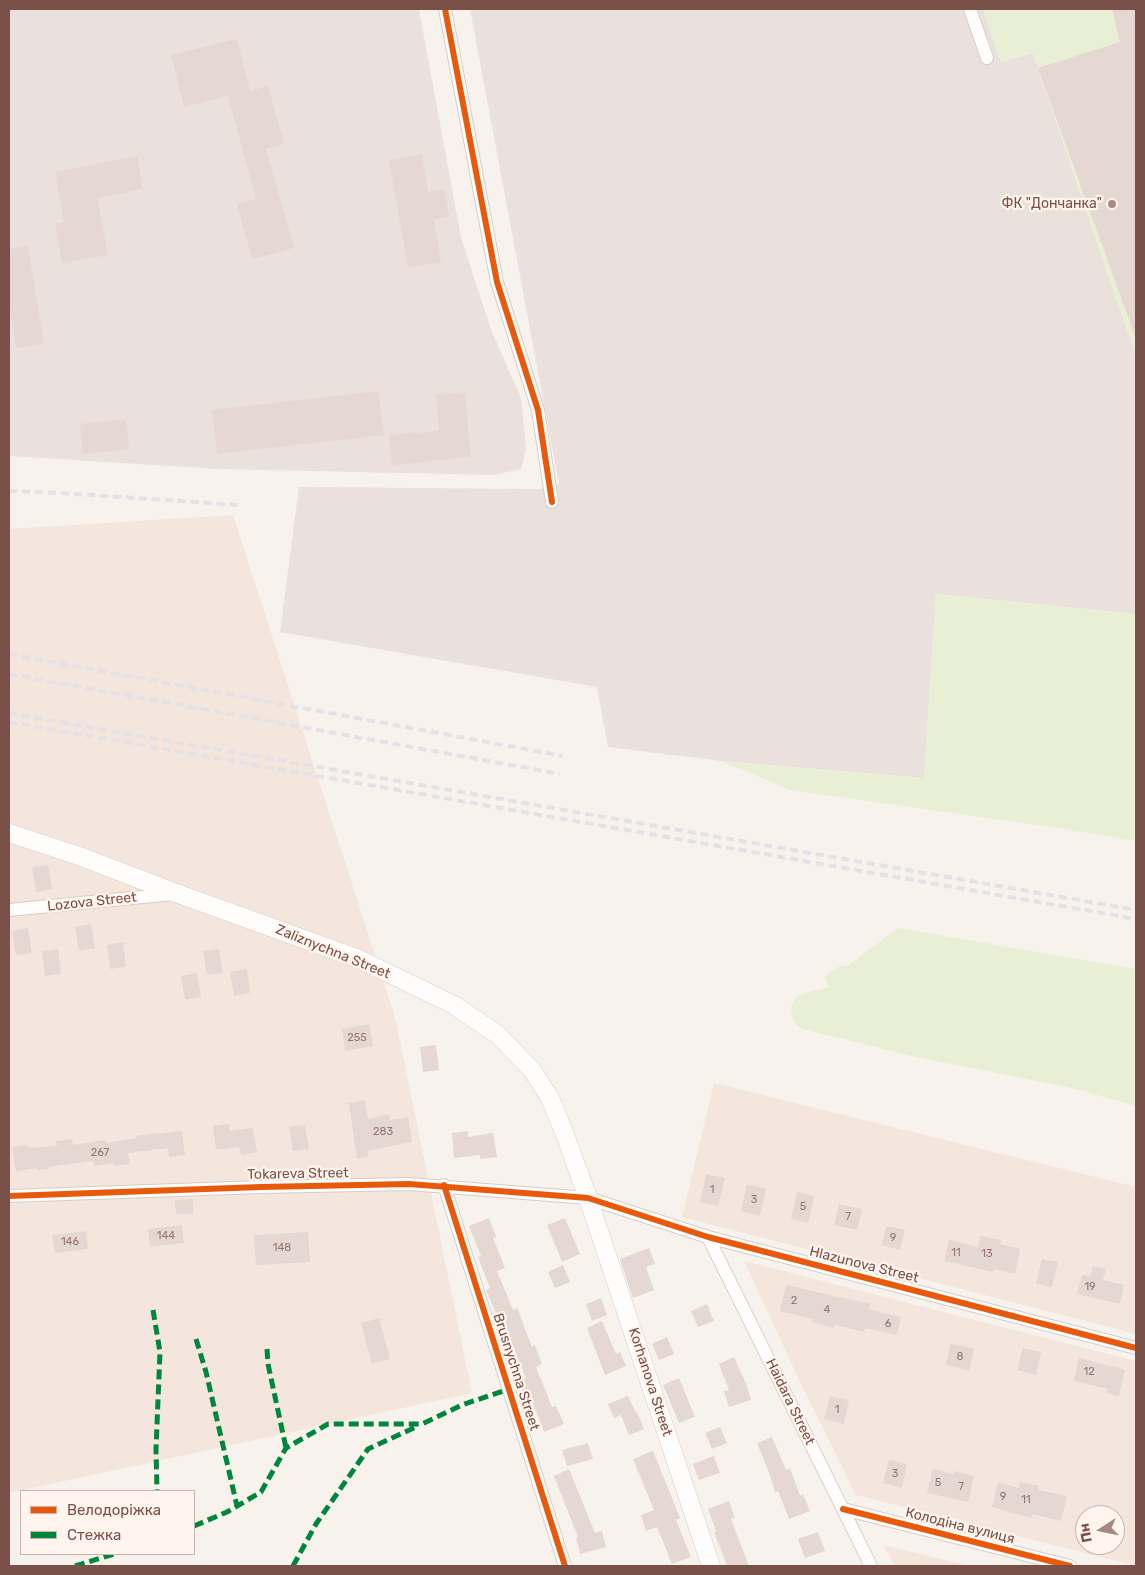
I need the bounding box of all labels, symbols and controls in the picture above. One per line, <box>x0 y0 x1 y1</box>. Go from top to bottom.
place label: ФК "Дончанка" <box>1001 196 1102 212</box>
marker: ФК "Дончанка" <box>1106 198 1118 210</box>
street label: Lozova Street <box>47 889 137 915</box>
street label: Zaliznychna Street <box>273 921 393 983</box>
house number: 255 <box>347 1031 367 1045</box>
house number: 283 <box>373 1125 393 1139</box>
house number: 267 <box>91 1146 109 1160</box>
street label: Tokareva Street <box>247 1165 349 1183</box>
house number: 1 <box>710 1183 714 1197</box>
house number: 3 <box>751 1193 757 1207</box>
house number: 5 <box>800 1200 806 1214</box>
house number: 7 <box>845 1210 851 1224</box>
house number: 144 <box>157 1229 175 1243</box>
house number: 9 <box>890 1231 896 1245</box>
house number: 146 <box>61 1235 79 1249</box>
house number: 148 <box>273 1241 291 1255</box>
street label: Hlazunova Street <box>808 1243 920 1287</box>
house number: 11 <box>951 1246 961 1260</box>
house number: 13 <box>981 1247 993 1261</box>
house number: 19 <box>1084 1280 1096 1294</box>
house number: 2 <box>791 1294 797 1308</box>
house number: 4 <box>824 1303 830 1317</box>
street label: Brusnychna Street <box>489 1311 543 1433</box>
house number: 6 <box>885 1317 891 1331</box>
street label: Korhanova Street <box>625 1326 675 1438</box>
house number: 8 <box>957 1350 963 1364</box>
street label: Haidara Street <box>762 1356 818 1448</box>
house number: 12 <box>1083 1365 1095 1379</box>
house number: 1 <box>835 1403 839 1417</box>
house number: 3 <box>892 1467 898 1481</box>
house number: 5 <box>935 1476 941 1490</box>
house number: 7 <box>958 1480 964 1494</box>
legend <box>20 1490 195 1555</box>
house number: 9 <box>1000 1490 1006 1504</box>
house number: 11 <box>1021 1493 1031 1507</box>
text: Велодоріжка <box>67 1501 161 1519</box>
street label: Колодіна вулиця <box>904 1504 1016 1548</box>
north arrow <box>1075 1505 1125 1555</box>
text: Пн <box>1076 1522 1096 1544</box>
text: Стежка <box>67 1526 121 1544</box>

